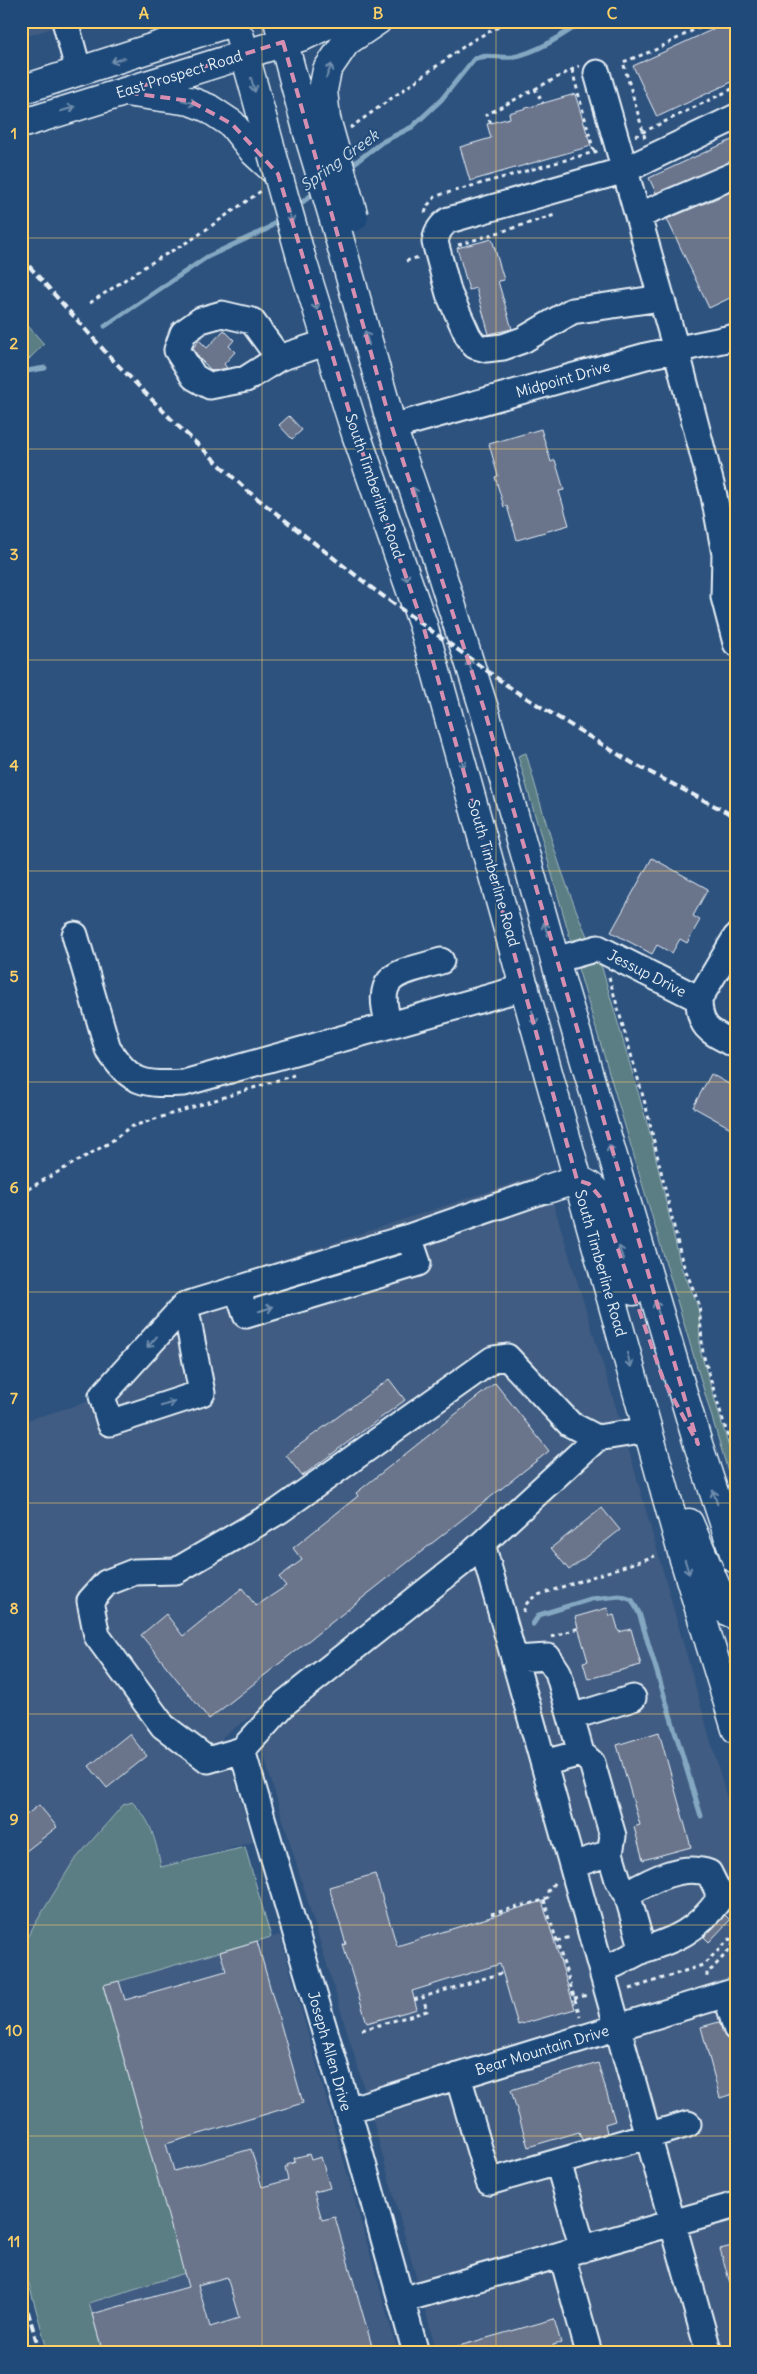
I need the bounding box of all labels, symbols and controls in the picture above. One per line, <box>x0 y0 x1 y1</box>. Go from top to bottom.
text: A <box>139 3 149 23</box>
text: B <box>373 3 384 23</box>
text: C <box>607 3 618 23</box>
street label: East Prospect Road <box>114 46 245 102</box>
one-way arrow <box>110 56 126 65</box>
one-way arrow <box>324 64 334 79</box>
one-way arrow <box>249 77 258 93</box>
one-way arrow <box>180 97 196 107</box>
one-way arrow <box>59 104 75 113</box>
text: 1 <box>11 123 17 143</box>
water label: Spring Creek <box>296 124 384 195</box>
one-way arrow <box>285 208 295 224</box>
one-way arrow <box>311 295 321 311</box>
one-way arrow <box>362 331 372 347</box>
text: 2 <box>10 333 19 353</box>
street label: Midpoint Drive <box>514 356 612 402</box>
street label: South Timberline Road <box>341 411 409 561</box>
one-way arrow <box>410 486 419 502</box>
text: 3 <box>9 544 19 564</box>
one-way arrow <box>401 565 410 581</box>
one-way arrow <box>465 658 475 674</box>
one-way arrow <box>458 752 468 768</box>
text: 4 <box>9 755 19 775</box>
street label: South Timberline Road <box>464 797 524 949</box>
one-way arrow <box>541 921 550 937</box>
street label: Jessup Drive <box>604 945 690 1001</box>
text: 5 <box>9 966 19 986</box>
one-way arrow <box>530 1010 539 1026</box>
one-way arrow <box>606 1144 616 1160</box>
text: 6 <box>9 1177 19 1197</box>
street label: South Timberline Road <box>571 1187 631 1339</box>
one-way arrow <box>616 1246 625 1262</box>
one-way arrow <box>652 1300 662 1316</box>
one-way arrow <box>258 1303 274 1313</box>
one-way arrow <box>146 1335 158 1348</box>
one-way arrow <box>624 1352 634 1368</box>
text: 7 <box>10 1388 18 1408</box>
one-way arrow <box>160 1399 175 1408</box>
one-way arrow <box>710 1489 719 1505</box>
one-way arrow <box>682 1559 692 1575</box>
text: 8 <box>9 1598 19 1618</box>
text: 9 <box>9 1809 19 1829</box>
street label: Joseph Allen Drive <box>304 1989 356 2113</box>
text: 10 <box>6 2020 22 2040</box>
street label: Bear Mountain Drive <box>473 2021 611 2079</box>
text: 11 <box>8 2231 20 2251</box>

